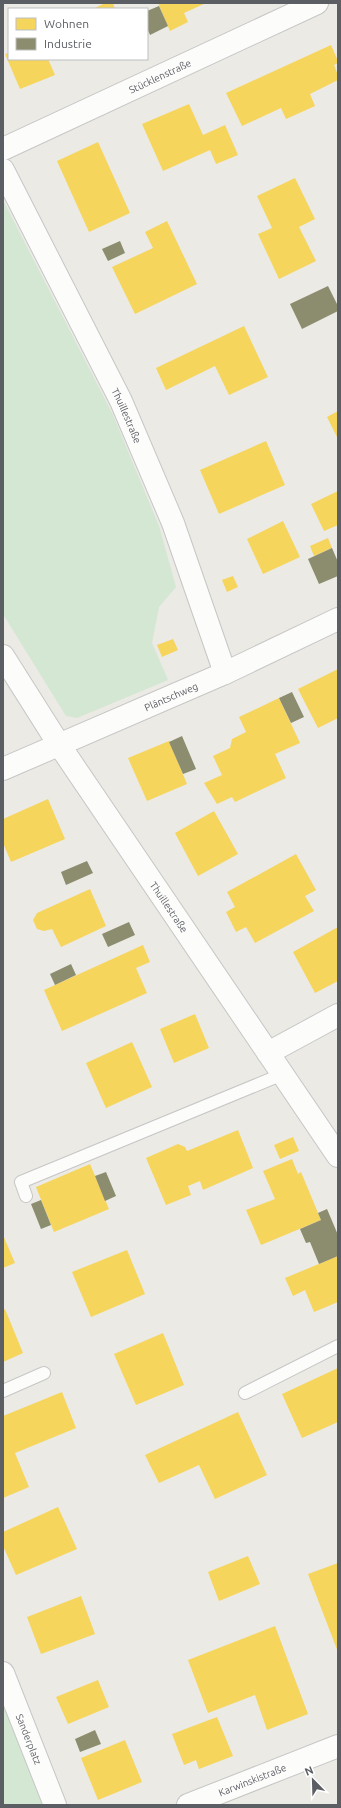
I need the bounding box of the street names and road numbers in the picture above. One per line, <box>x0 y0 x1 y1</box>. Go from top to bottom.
street label: Stücklenstraße <box>127 57 193 95</box>
street label: Thuillestraße <box>110 386 144 445</box>
street label: Pläntschweg <box>143 680 199 713</box>
street label: Thuillestraße <box>148 879 190 934</box>
street label: Sanderplatz <box>14 1712 44 1766</box>
street label: Karwinskistraße <box>217 1761 288 1798</box>

